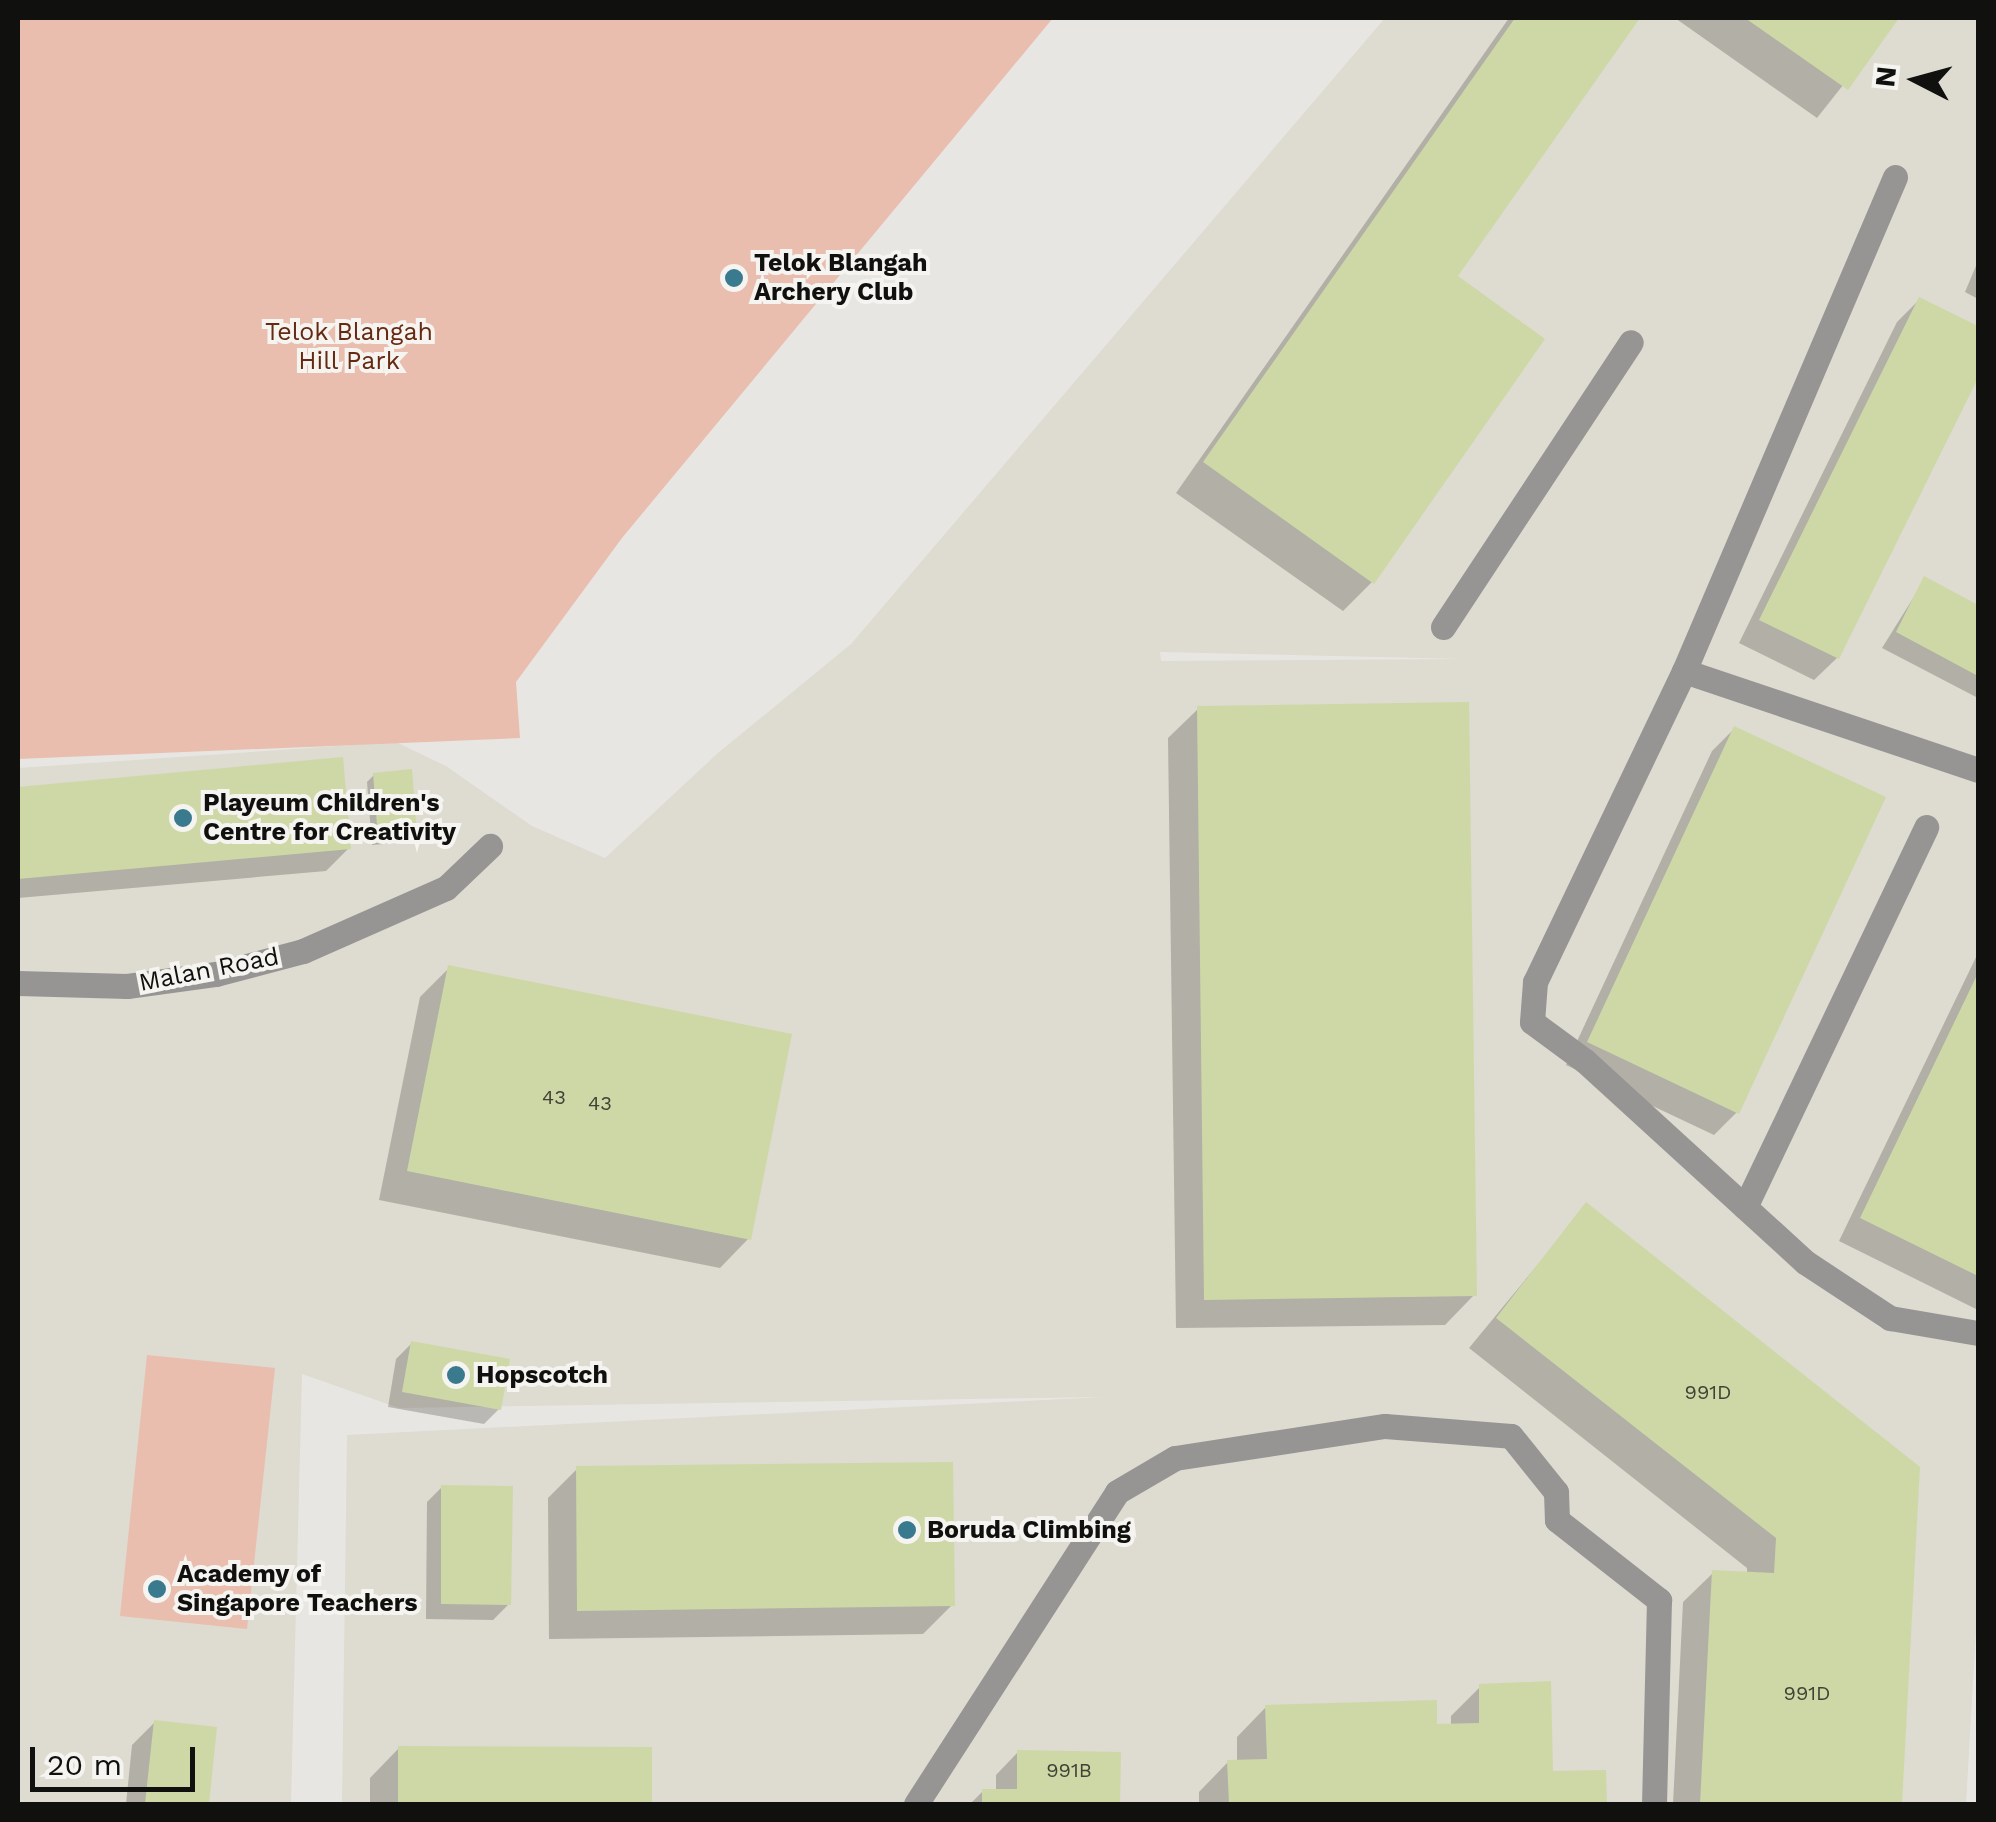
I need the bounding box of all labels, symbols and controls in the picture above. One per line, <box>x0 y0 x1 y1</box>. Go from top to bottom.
north arrow <box>1866 30 1966 130</box>
text: N <box>1868 65 1903 89</box>
place label: Telok Blangah Archery Club <box>754 249 928 308</box>
marker: Telok Blangah Archery Club <box>723 267 745 289</box>
park label: Telok Blangah Hill Park <box>265 318 433 377</box>
place label: Playeum Children's Centre for Creativity <box>203 789 457 848</box>
marker: Playeum Children's Centre for Creativity <box>172 807 194 829</box>
street label: Malan Road <box>136 942 282 998</box>
house number: 43 <box>542 1085 566 1109</box>
house number: 43 <box>588 1091 612 1115</box>
place label: Hopscotch <box>476 1360 608 1390</box>
marker: Hopscotch <box>445 1364 467 1386</box>
house number: 991D <box>1685 1380 1731 1404</box>
place label: Boruda Climbing <box>927 1515 1131 1545</box>
marker: Boruda Climbing <box>896 1519 918 1541</box>
place label: Academy of Singapore Teachers <box>177 1560 418 1619</box>
marker: Academy of Singapore Teachers <box>146 1578 168 1600</box>
house number: 991D <box>1784 1681 1830 1705</box>
scale bar <box>35 1727 200 1789</box>
text: 20 m <box>47 1747 122 1782</box>
house number: 991B <box>1046 1758 1092 1782</box>

